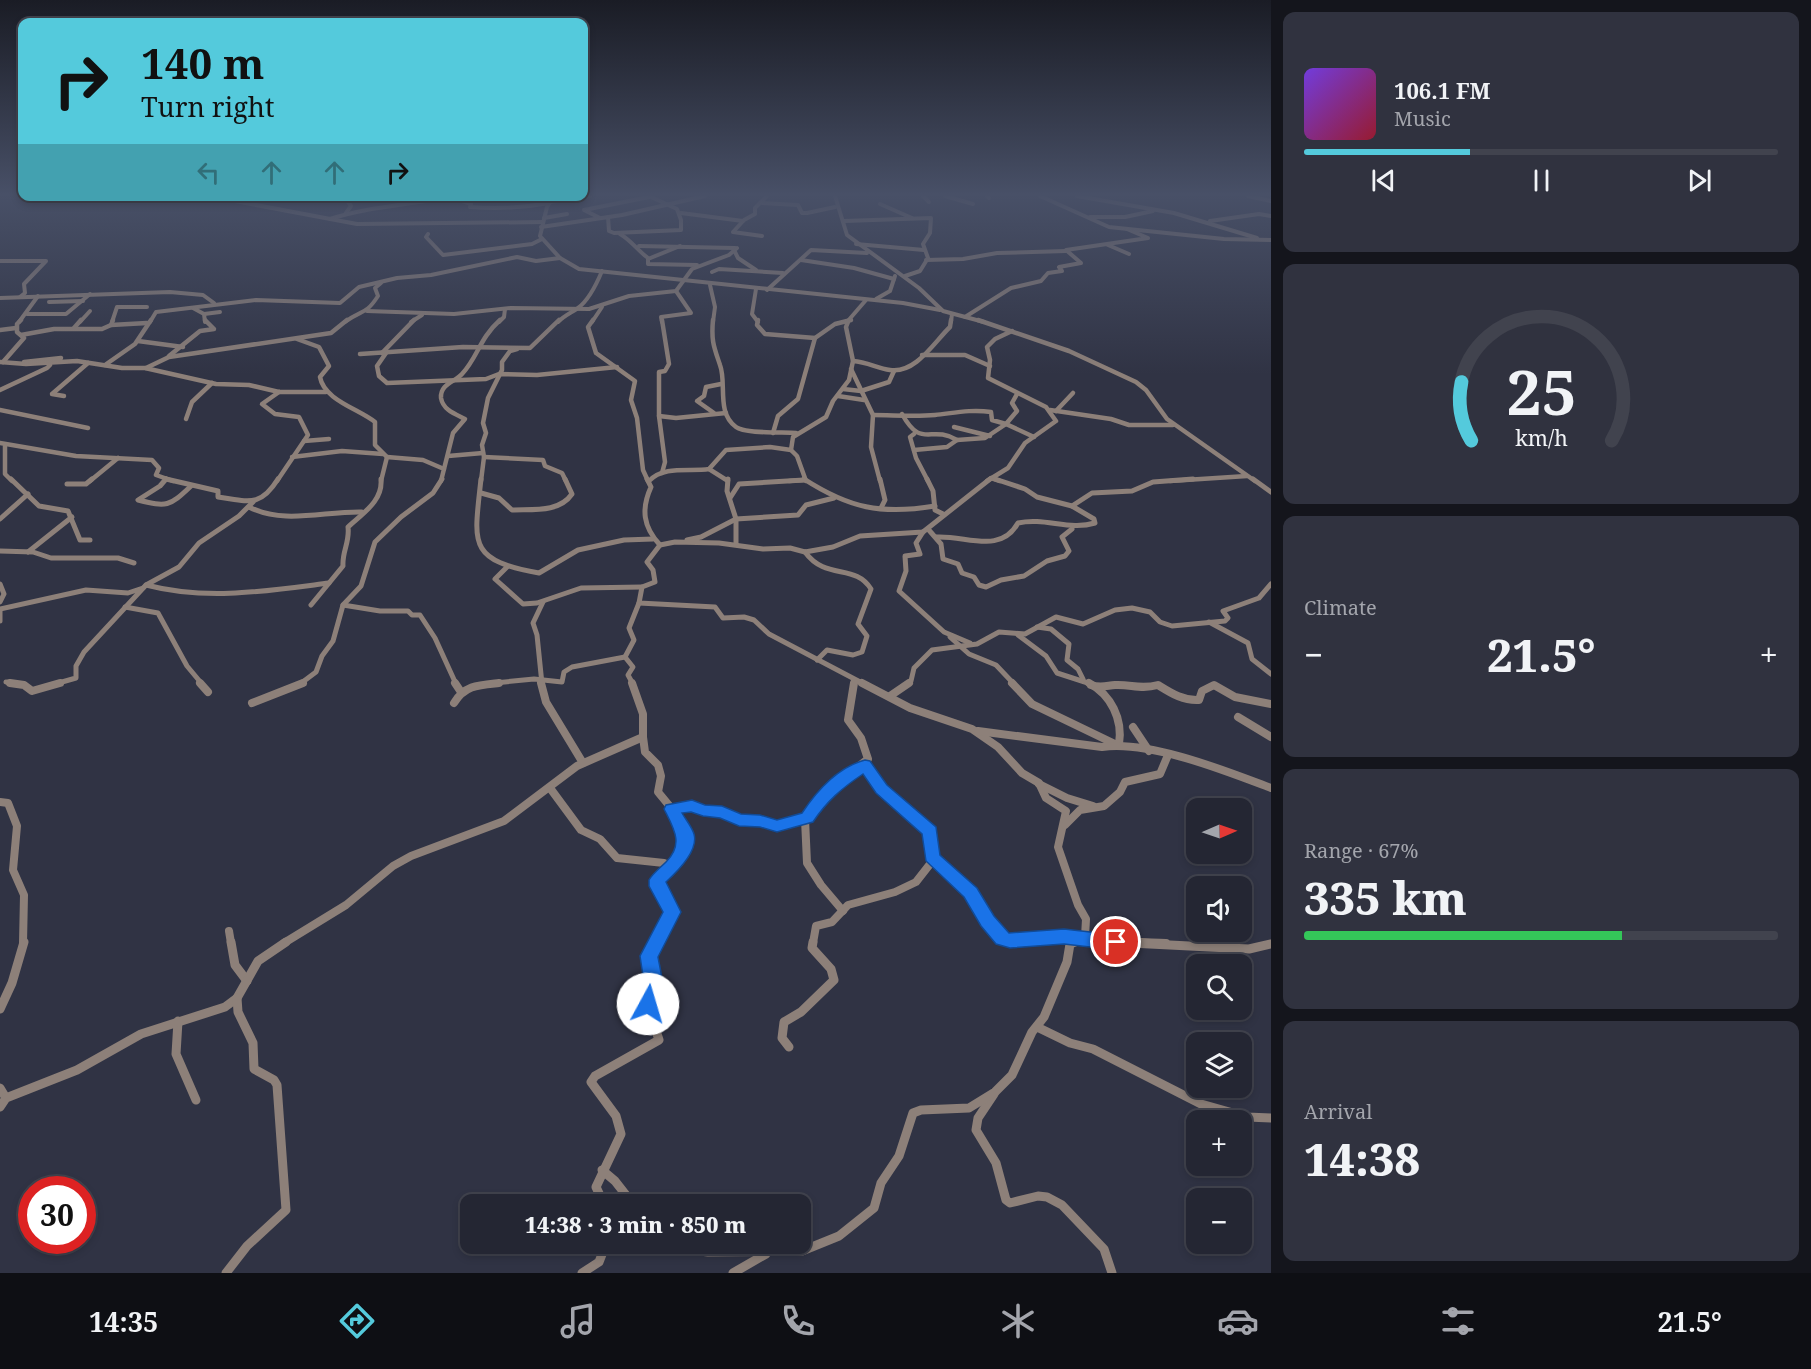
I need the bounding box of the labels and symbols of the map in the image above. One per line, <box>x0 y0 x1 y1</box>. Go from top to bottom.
north arrow <box>1186 798 1252 864</box>
pin <box>1090 916 1141 967</box>
position arrow <box>616 972 680 1036</box>
speed limit sign: 30 <box>18 1176 96 1254</box>

